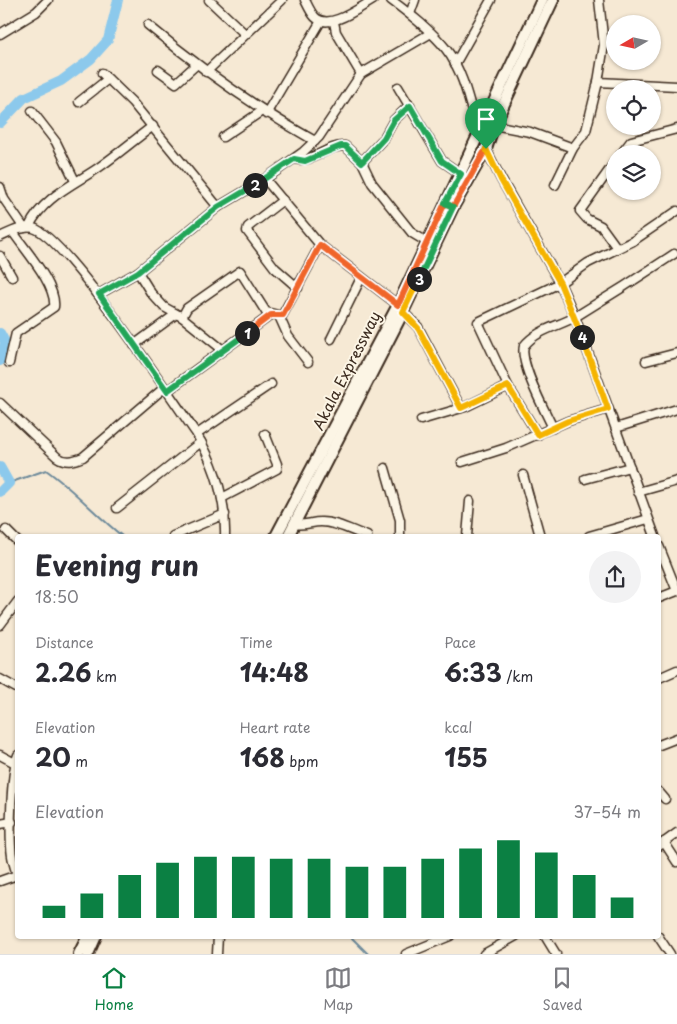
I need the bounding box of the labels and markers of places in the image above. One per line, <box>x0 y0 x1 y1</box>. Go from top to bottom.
pin <box>465 98 507 149</box>
pin: 2 <box>242 172 268 198</box>
pin: 3 <box>406 266 432 292</box>
pin: 1 <box>234 320 260 346</box>
pin: 4 <box>570 324 594 350</box>

